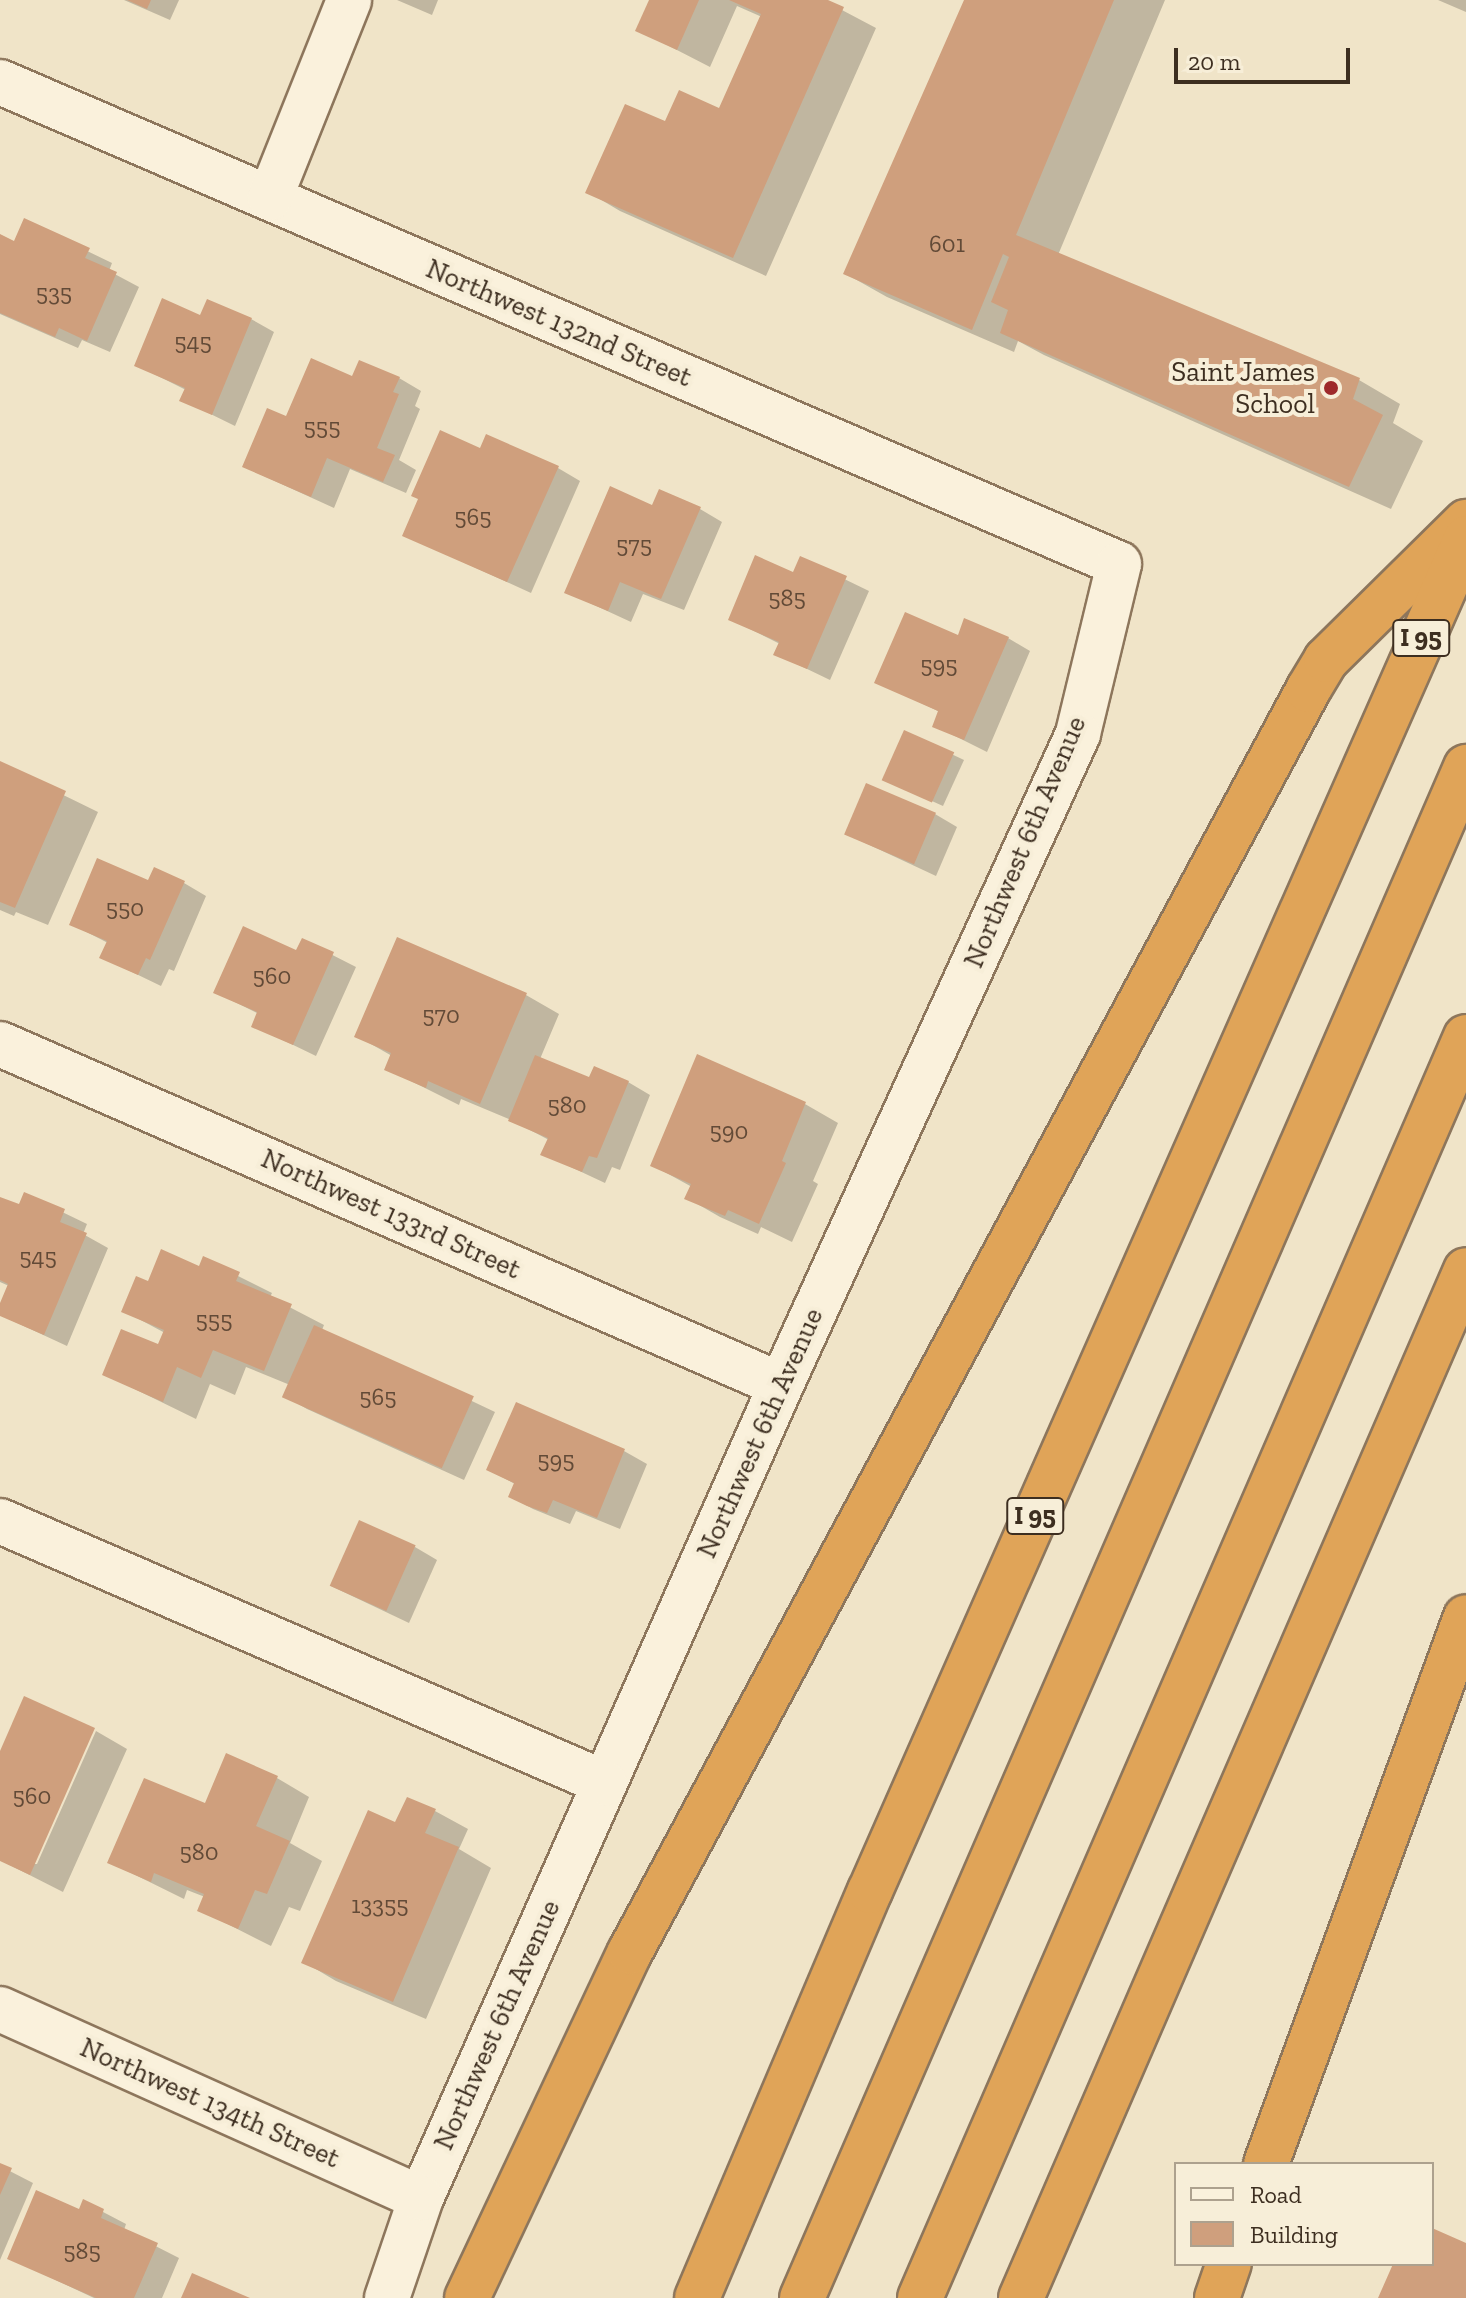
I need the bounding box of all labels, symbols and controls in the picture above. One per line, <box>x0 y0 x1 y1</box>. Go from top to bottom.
scale bar <box>1178 32 1354 82</box>
text: 20 m <box>1188 47 1240 76</box>
house number: 601 <box>929 230 965 258</box>
street label: Northwest 132nd Street <box>421 252 697 394</box>
house number: 535 <box>36 279 72 307</box>
house number: 545 <box>174 328 212 356</box>
place label: Saint James School <box>1171 355 1315 421</box>
marker: Saint James School <box>1322 379 1340 397</box>
house number: 555 <box>304 413 340 441</box>
house number: 565 <box>454 503 492 531</box>
house number: 575 <box>616 531 652 559</box>
house number: 585 <box>768 584 806 612</box>
road number: I 95 <box>1391 616 1451 660</box>
house number: 595 <box>920 651 958 679</box>
street label: Northwest 6th Avenue <box>957 711 1093 973</box>
house number: 550 <box>106 894 144 922</box>
house number: 560 <box>253 962 291 990</box>
house number: 570 <box>422 1001 460 1029</box>
house number: 580 <box>547 1091 587 1119</box>
house number: 590 <box>710 1117 748 1145</box>
street label: Northwest 133rd Street <box>256 1142 526 1286</box>
house number: 545 <box>19 1243 57 1271</box>
street label: Northwest 6th Avenue <box>690 1302 830 1564</box>
house number: 555 <box>196 1306 232 1334</box>
house number: 565 <box>359 1383 397 1411</box>
house number: 595 <box>537 1446 575 1474</box>
road number: I 95 <box>1005 1494 1065 1538</box>
house number: 560 <box>13 1782 51 1810</box>
house number: 580 <box>179 1838 219 1866</box>
house number: 13355 <box>351 1891 409 1919</box>
street label: Northwest 6th Avenue <box>427 1894 567 2156</box>
street label: Northwest 134th Street <box>75 2031 345 2175</box>
legend <box>1174 2162 1434 2266</box>
text: Road <box>1250 2180 1302 2209</box>
text: Building <box>1250 2220 1338 2249</box>
house number: 585 <box>63 2237 101 2265</box>

